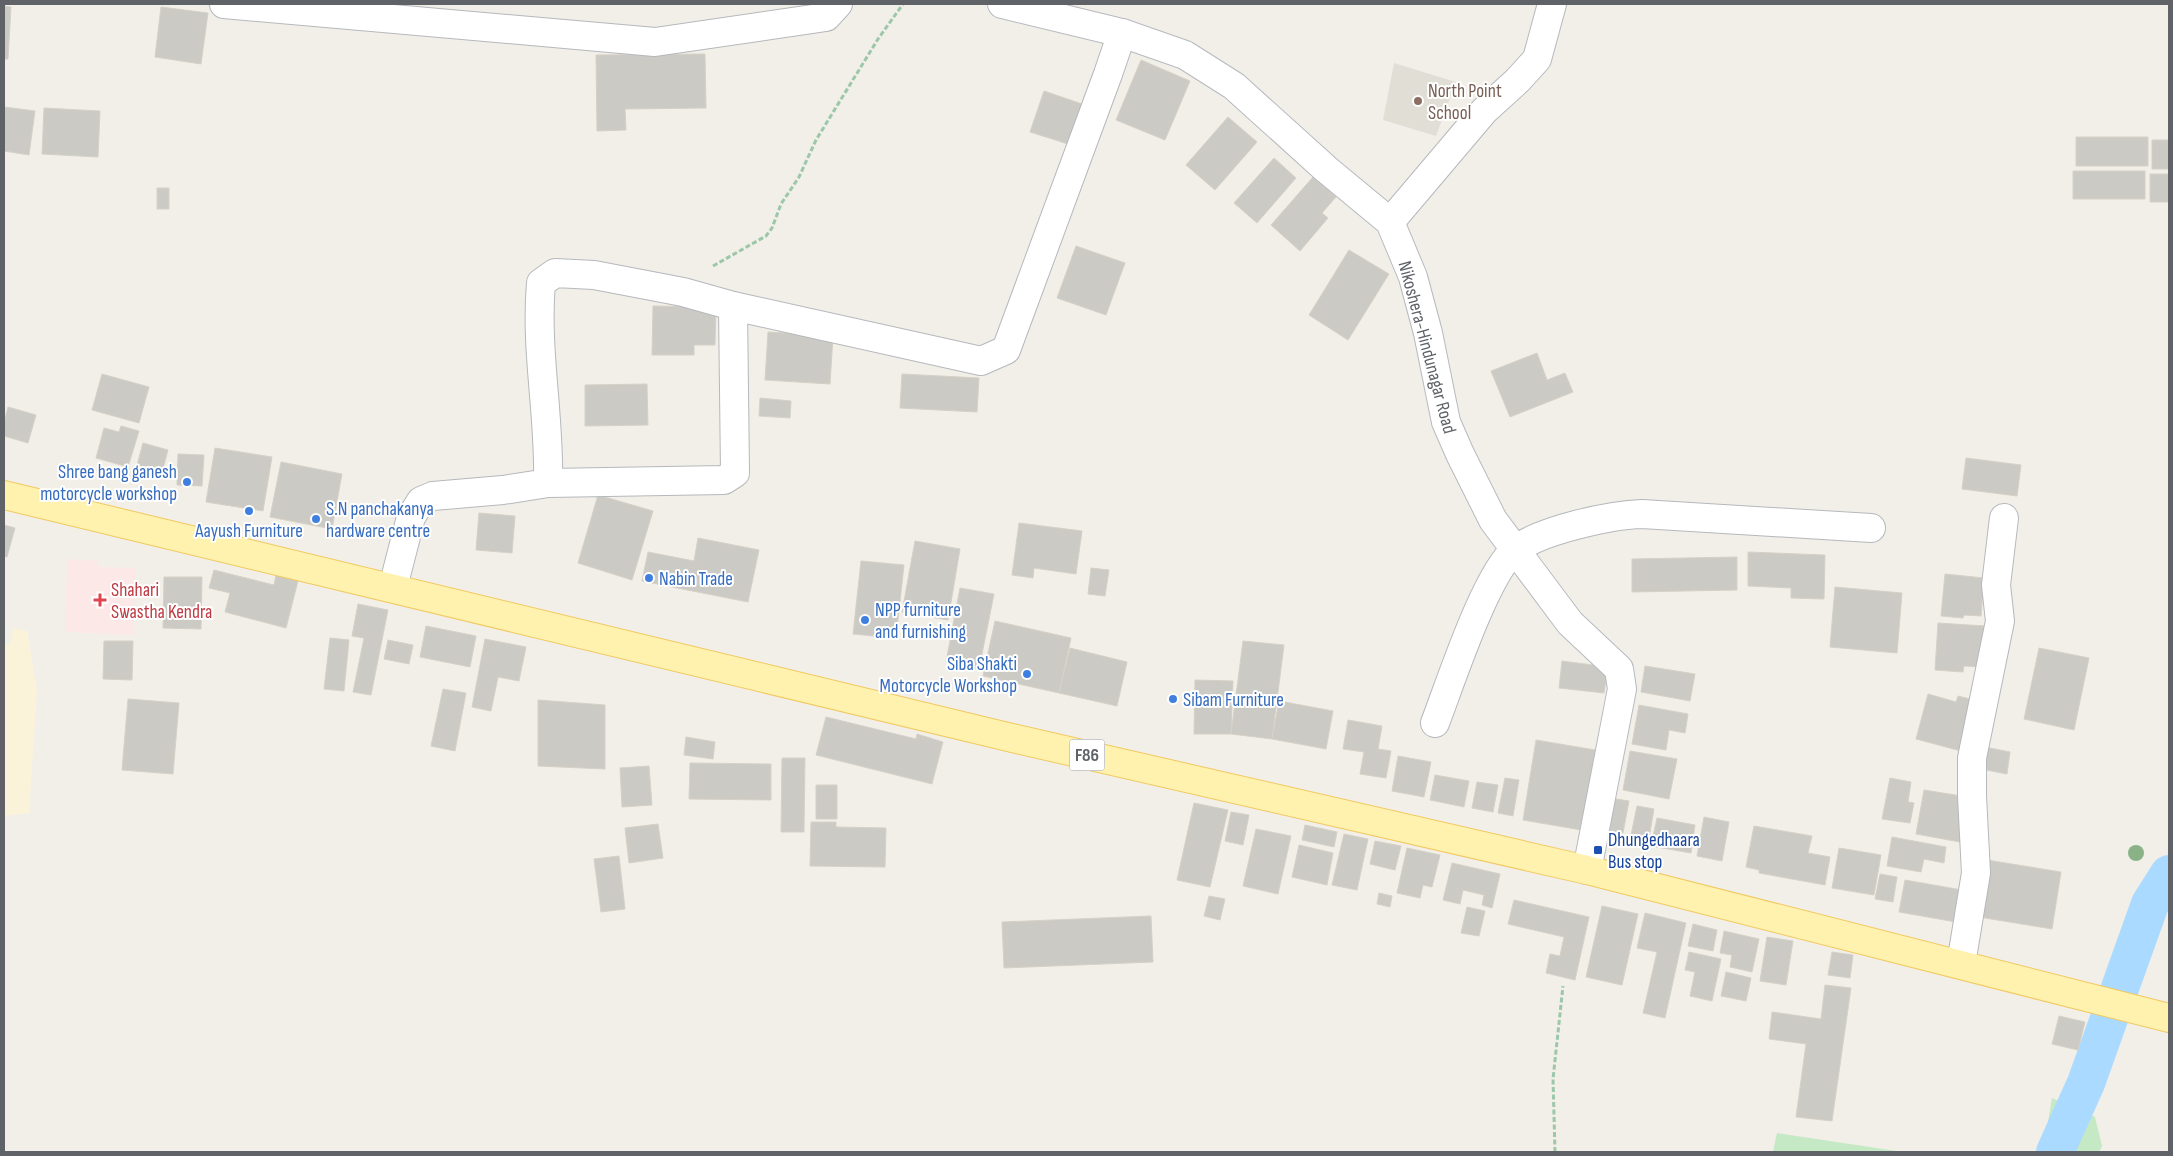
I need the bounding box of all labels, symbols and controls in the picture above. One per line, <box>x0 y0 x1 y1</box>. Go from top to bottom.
place label: North Point School <box>1428 80 1502 125</box>
marker: North Point School <box>1412 95 1424 107</box>
street label: Nikoshera-Hindunagar Road <box>1392 259 1461 436</box>
place label: Shree bang ganesh motorcycle workshop <box>40 461 177 506</box>
marker: Shree bang ganesh motorcycle workshop <box>181 476 193 488</box>
place label: S.N panchakanya hardware centre <box>326 498 434 543</box>
marker: Aayush Furniture <box>243 505 255 517</box>
marker: S.N panchakanya hardware centre <box>310 513 322 525</box>
place label: Aayush Furniture <box>194 520 303 543</box>
place label: Nabin Trade <box>659 568 733 591</box>
marker: Nabin Trade <box>643 572 655 584</box>
place label: Shahari Swastha Kendra <box>111 579 212 624</box>
marker: Shahari Swastha Kendra <box>93 593 107 607</box>
place label: NPP furniture and furnishing <box>875 599 967 644</box>
marker: NPP furniture and furnishing <box>859 614 871 626</box>
place label: Siba Shakti Motorcycle Workshop <box>880 653 1017 698</box>
marker: Siba Shakti Motorcycle Workshop <box>1021 668 1033 680</box>
place label: Sibam Furniture <box>1183 689 1284 712</box>
marker: Sibam Furniture <box>1167 693 1179 705</box>
road number: F86 <box>1070 740 1104 770</box>
place label: Dhungedhaara Bus stop <box>1608 829 1700 874</box>
marker: Dhungedhaara Bus stop <box>1592 844 1604 856</box>

